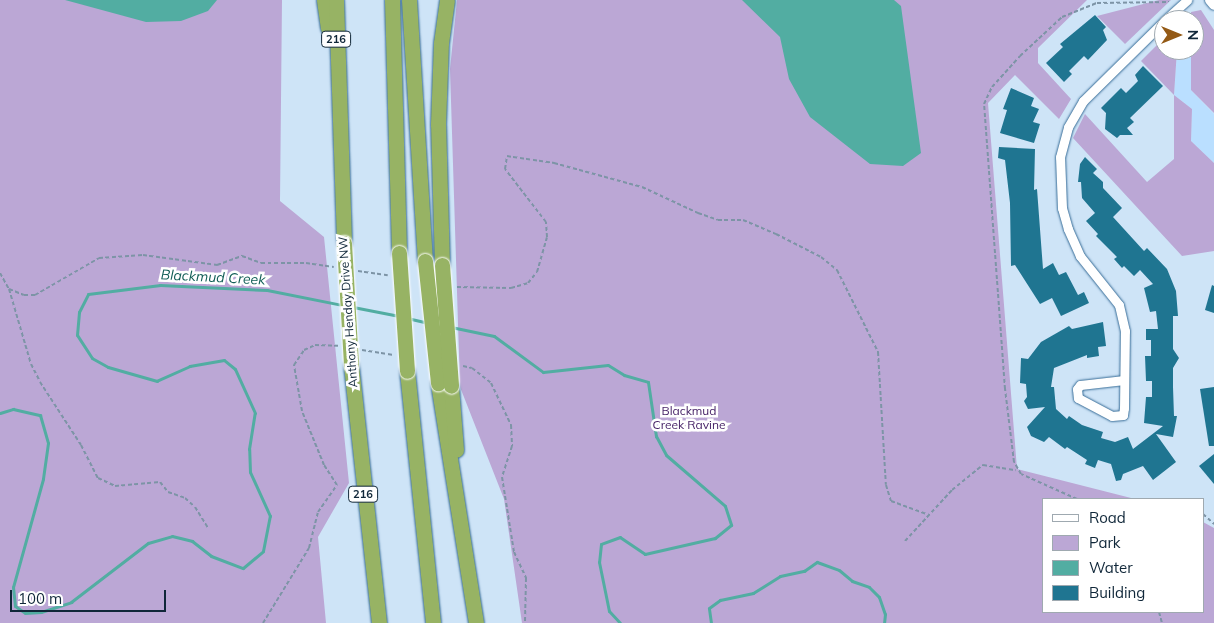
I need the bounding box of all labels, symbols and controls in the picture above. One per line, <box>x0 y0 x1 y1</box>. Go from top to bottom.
north arrow <box>1154 10 1204 60</box>
road number: 216 <box>321 30 351 48</box>
text: N <box>1184 30 1202 40</box>
street label: Anthony Henday Drive NW <box>336 236 360 388</box>
water label: Blackmud Creek <box>160 266 266 288</box>
park label: Blackmud Creek Ravine <box>652 404 726 432</box>
road number: 216 <box>348 486 378 502</box>
legend <box>1042 498 1204 613</box>
text: Road <box>1089 508 1126 527</box>
text: Park <box>1089 533 1121 552</box>
text: Water <box>1089 558 1133 577</box>
scale bar <box>12 580 169 612</box>
text: Building <box>1089 583 1145 602</box>
text: 100 m <box>18 589 62 608</box>

